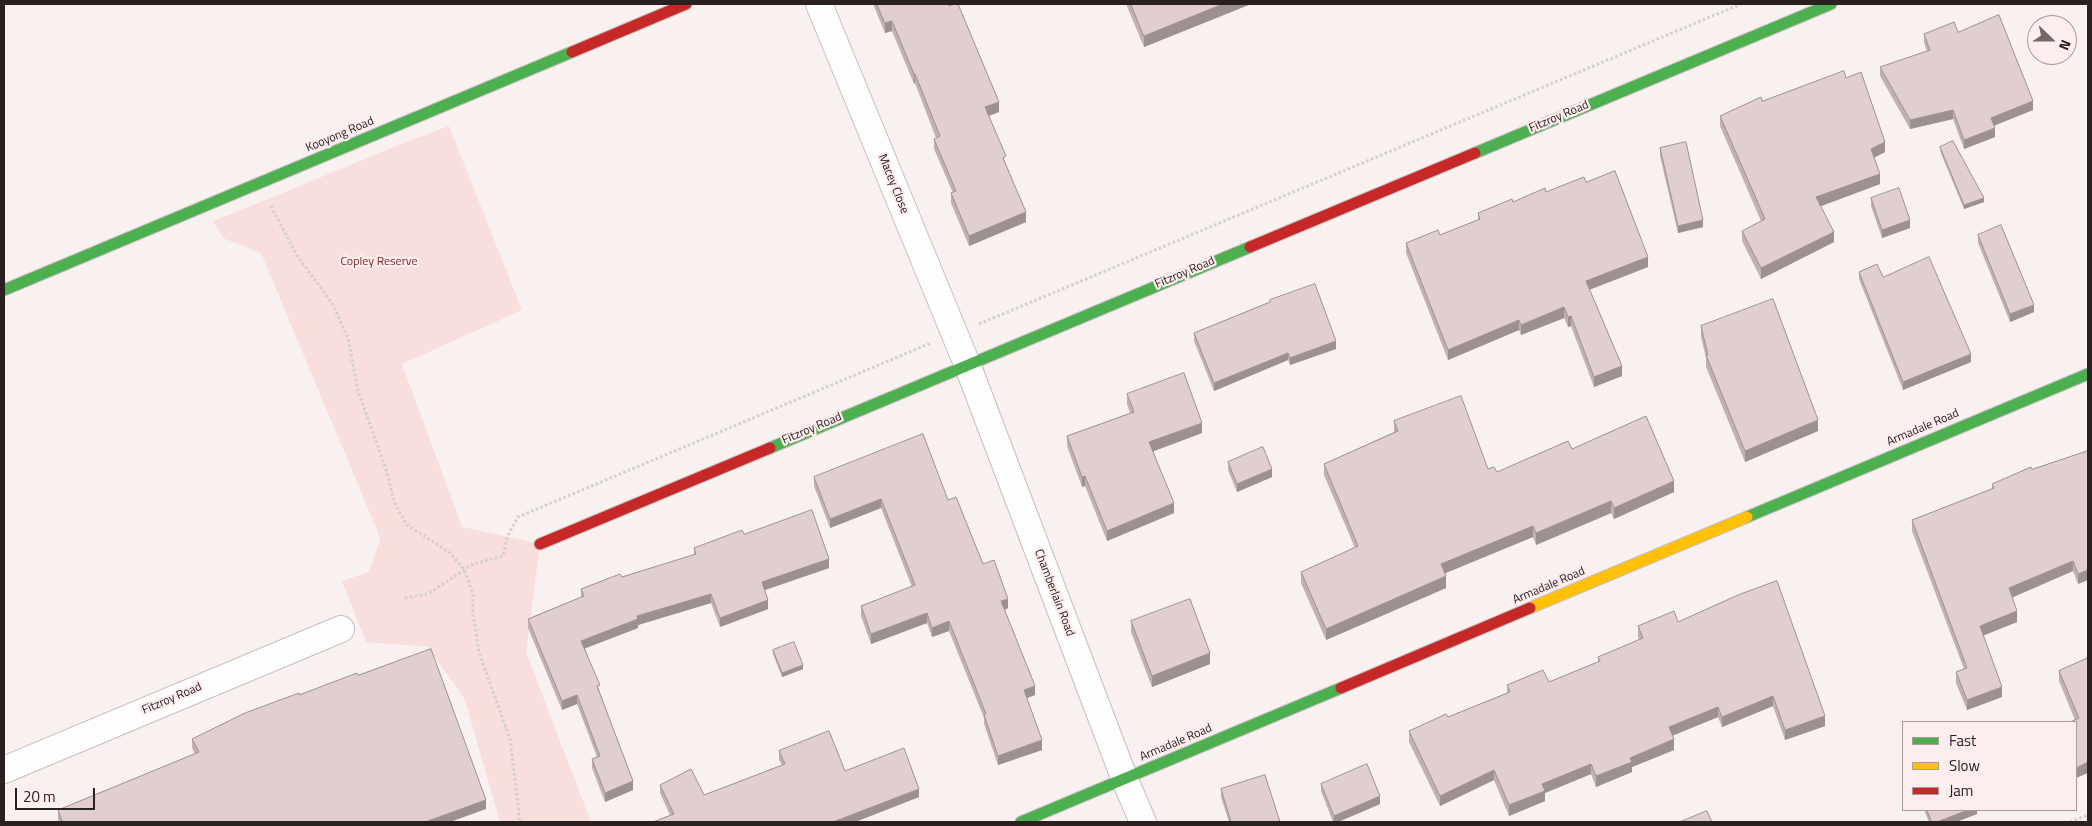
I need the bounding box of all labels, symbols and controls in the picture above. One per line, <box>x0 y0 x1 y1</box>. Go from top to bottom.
north arrow <box>2027 15 2077 65</box>
text: N <box>2054 37 2077 54</box>
street label: Fitzroy Road <box>1527 98 1591 136</box>
street label: Kooyong Road <box>304 114 376 156</box>
street label: Macey Close <box>875 152 911 216</box>
street label: Fitzroy Road <box>1153 254 1217 292</box>
park label: Copley Reserve <box>340 255 418 269</box>
street label: Armadale Road <box>1885 406 1961 450</box>
street label: Fitzroy Road <box>780 410 844 448</box>
street label: Chamberlain Road <box>1031 547 1077 639</box>
street label: Armadale Road <box>1511 564 1587 608</box>
street label: Fitzroy Road <box>140 680 204 718</box>
street label: Armadale Road <box>1138 721 1214 765</box>
legend <box>1902 721 2077 811</box>
text: Fast <box>1949 729 1976 752</box>
text: Slow <box>1949 754 1980 777</box>
scale bar <box>18 778 98 810</box>
text: Jam <box>1949 779 1973 802</box>
text: 20 m <box>23 785 56 808</box>

